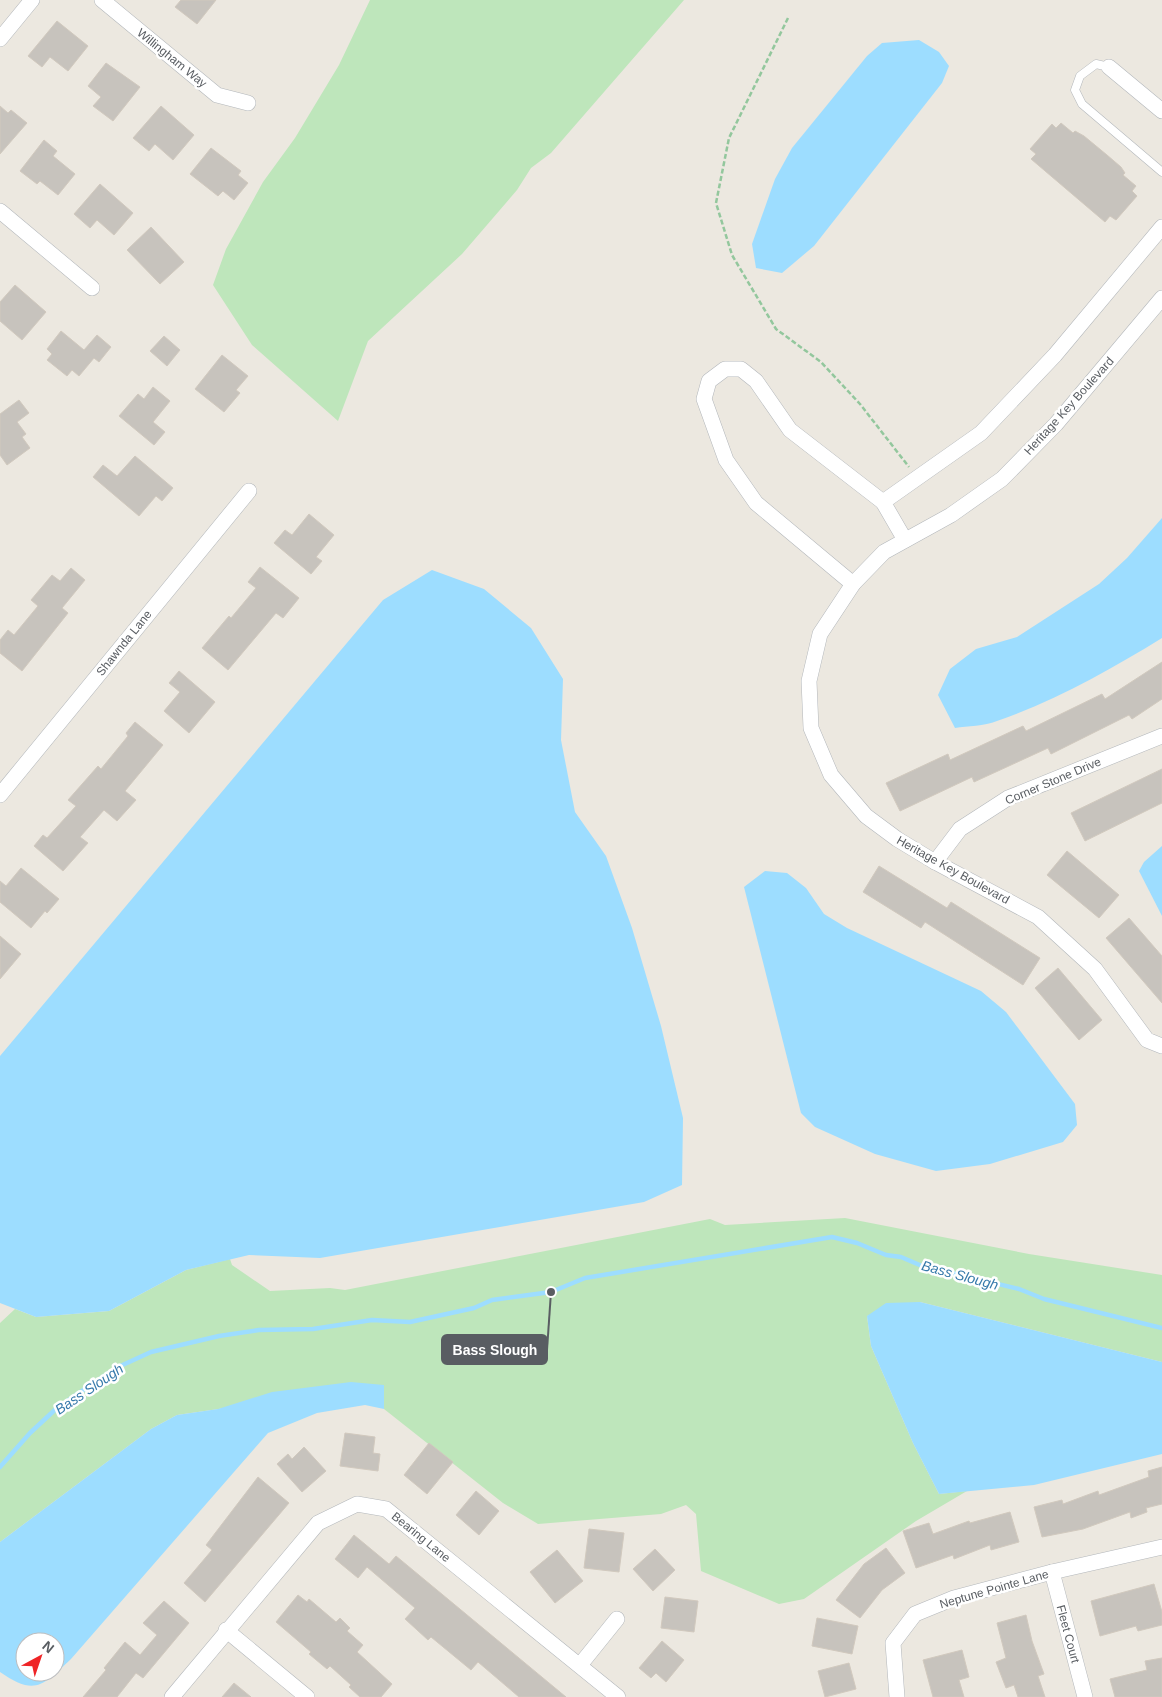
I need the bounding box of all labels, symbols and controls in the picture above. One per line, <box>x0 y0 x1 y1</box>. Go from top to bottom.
street label: Willingham Way <box>134 26 210 90</box>
street label: Heritage Key Boulevard <box>1021 354 1117 458</box>
street label: Shawnda Lane <box>93 607 155 679</box>
street label: Corner Stone Drive <box>1003 754 1103 808</box>
street label: Heritage Key Boulevard <box>894 833 1012 907</box>
water label: Bass Slough <box>920 1257 1000 1293</box>
callout: Bass Slough <box>442 1335 547 1364</box>
text: Bass Slough <box>453 1342 537 1358</box>
water label: Bass Slough <box>52 1360 126 1418</box>
street label: Bearing Lane <box>389 1509 453 1565</box>
street label: Neptune Pointe Lane <box>938 1567 1050 1611</box>
street label: Fleet Court <box>1054 1604 1083 1665</box>
north arrow <box>15 1632 65 1682</box>
text: N <box>39 1638 57 1656</box>

